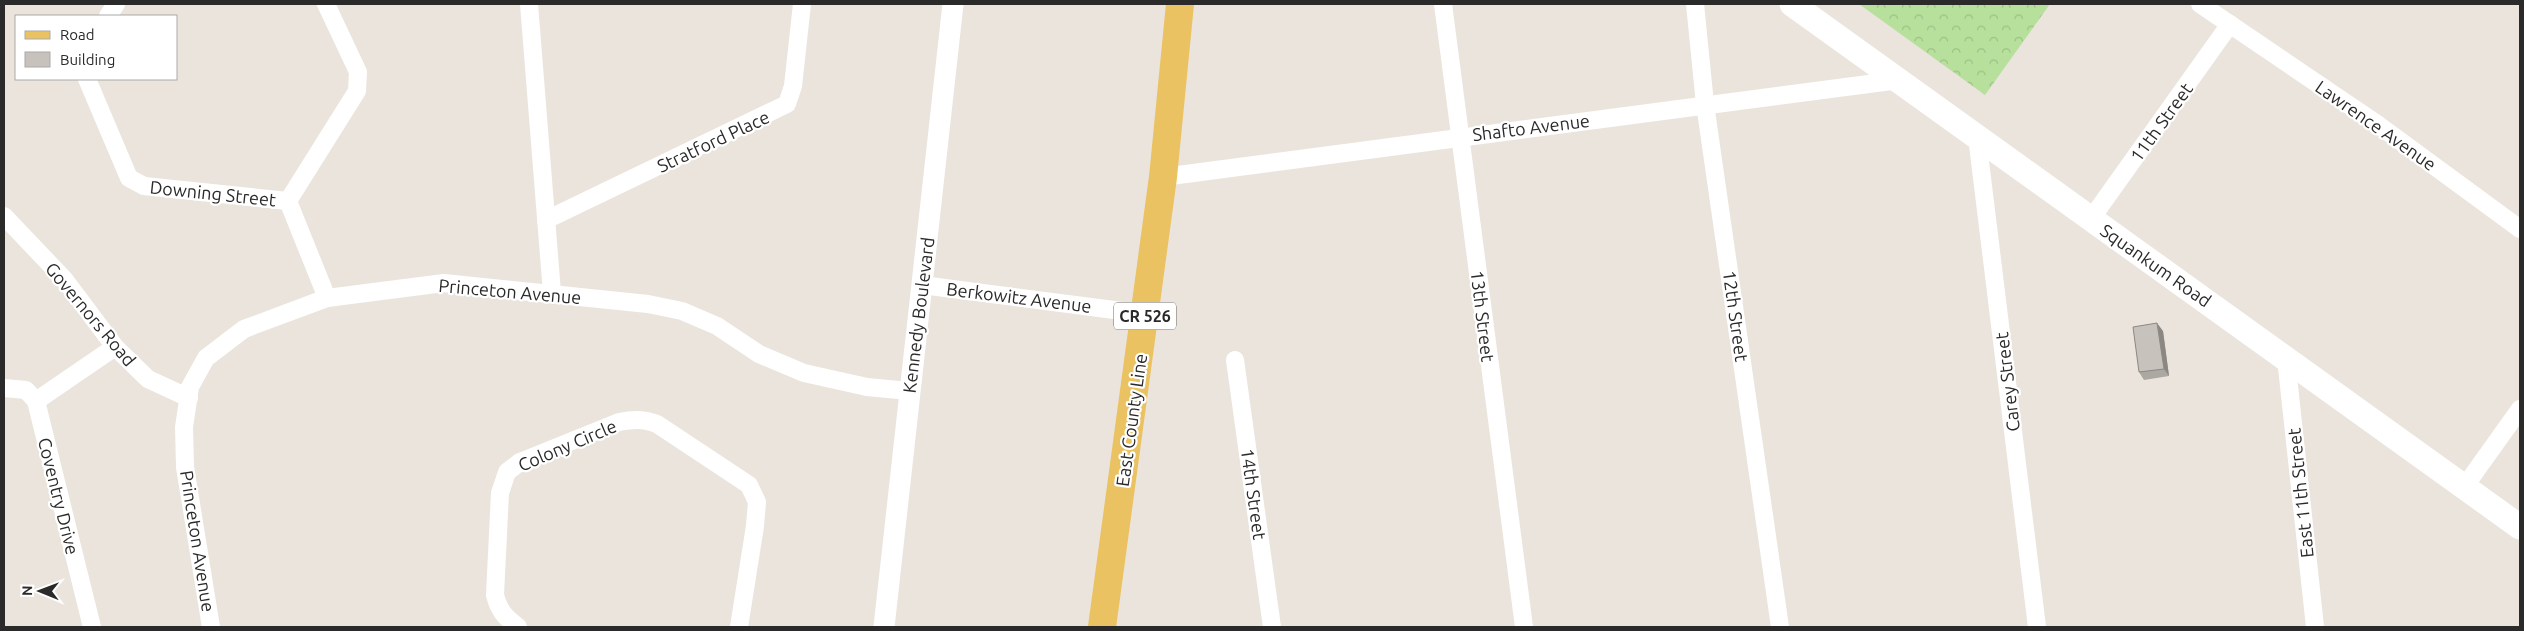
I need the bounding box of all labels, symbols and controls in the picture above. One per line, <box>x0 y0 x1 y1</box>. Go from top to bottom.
legend <box>15 15 178 80</box>
text: Road <box>60 26 95 43</box>
text: Building <box>60 51 115 68</box>
street label: Lawrence Avenue <box>2312 76 2440 174</box>
street label: 11th Street <box>2126 79 2196 165</box>
street label: Stratford Place <box>654 106 772 176</box>
street label: Shafto Avenue <box>1471 110 1591 144</box>
street label: Downing Street <box>149 176 277 210</box>
street label: Squankum Road <box>2097 219 2215 311</box>
street label: Kennedy Boulevard <box>899 236 937 394</box>
street label: Governors Road <box>42 258 140 370</box>
street label: 13th Street <box>1467 269 1499 363</box>
street label: 12th Street <box>1720 269 1752 363</box>
street label: Princeton Avenue <box>438 275 582 307</box>
street label: Berkowitz Avenue <box>945 278 1093 316</box>
road number: CR 526 <box>1114 302 1176 330</box>
street label: Carey Street <box>1991 331 2023 433</box>
street label: East County Line <box>1112 352 1150 488</box>
street label: Colony Circle <box>515 415 619 475</box>
street label: East 11th Street <box>2283 427 2317 559</box>
street label: Coventry Drive <box>35 435 83 557</box>
street label: 14th Street <box>1238 447 1270 541</box>
street label: Princeton Avenue <box>177 469 219 613</box>
north arrow <box>15 566 65 616</box>
text: N <box>19 585 35 596</box>

